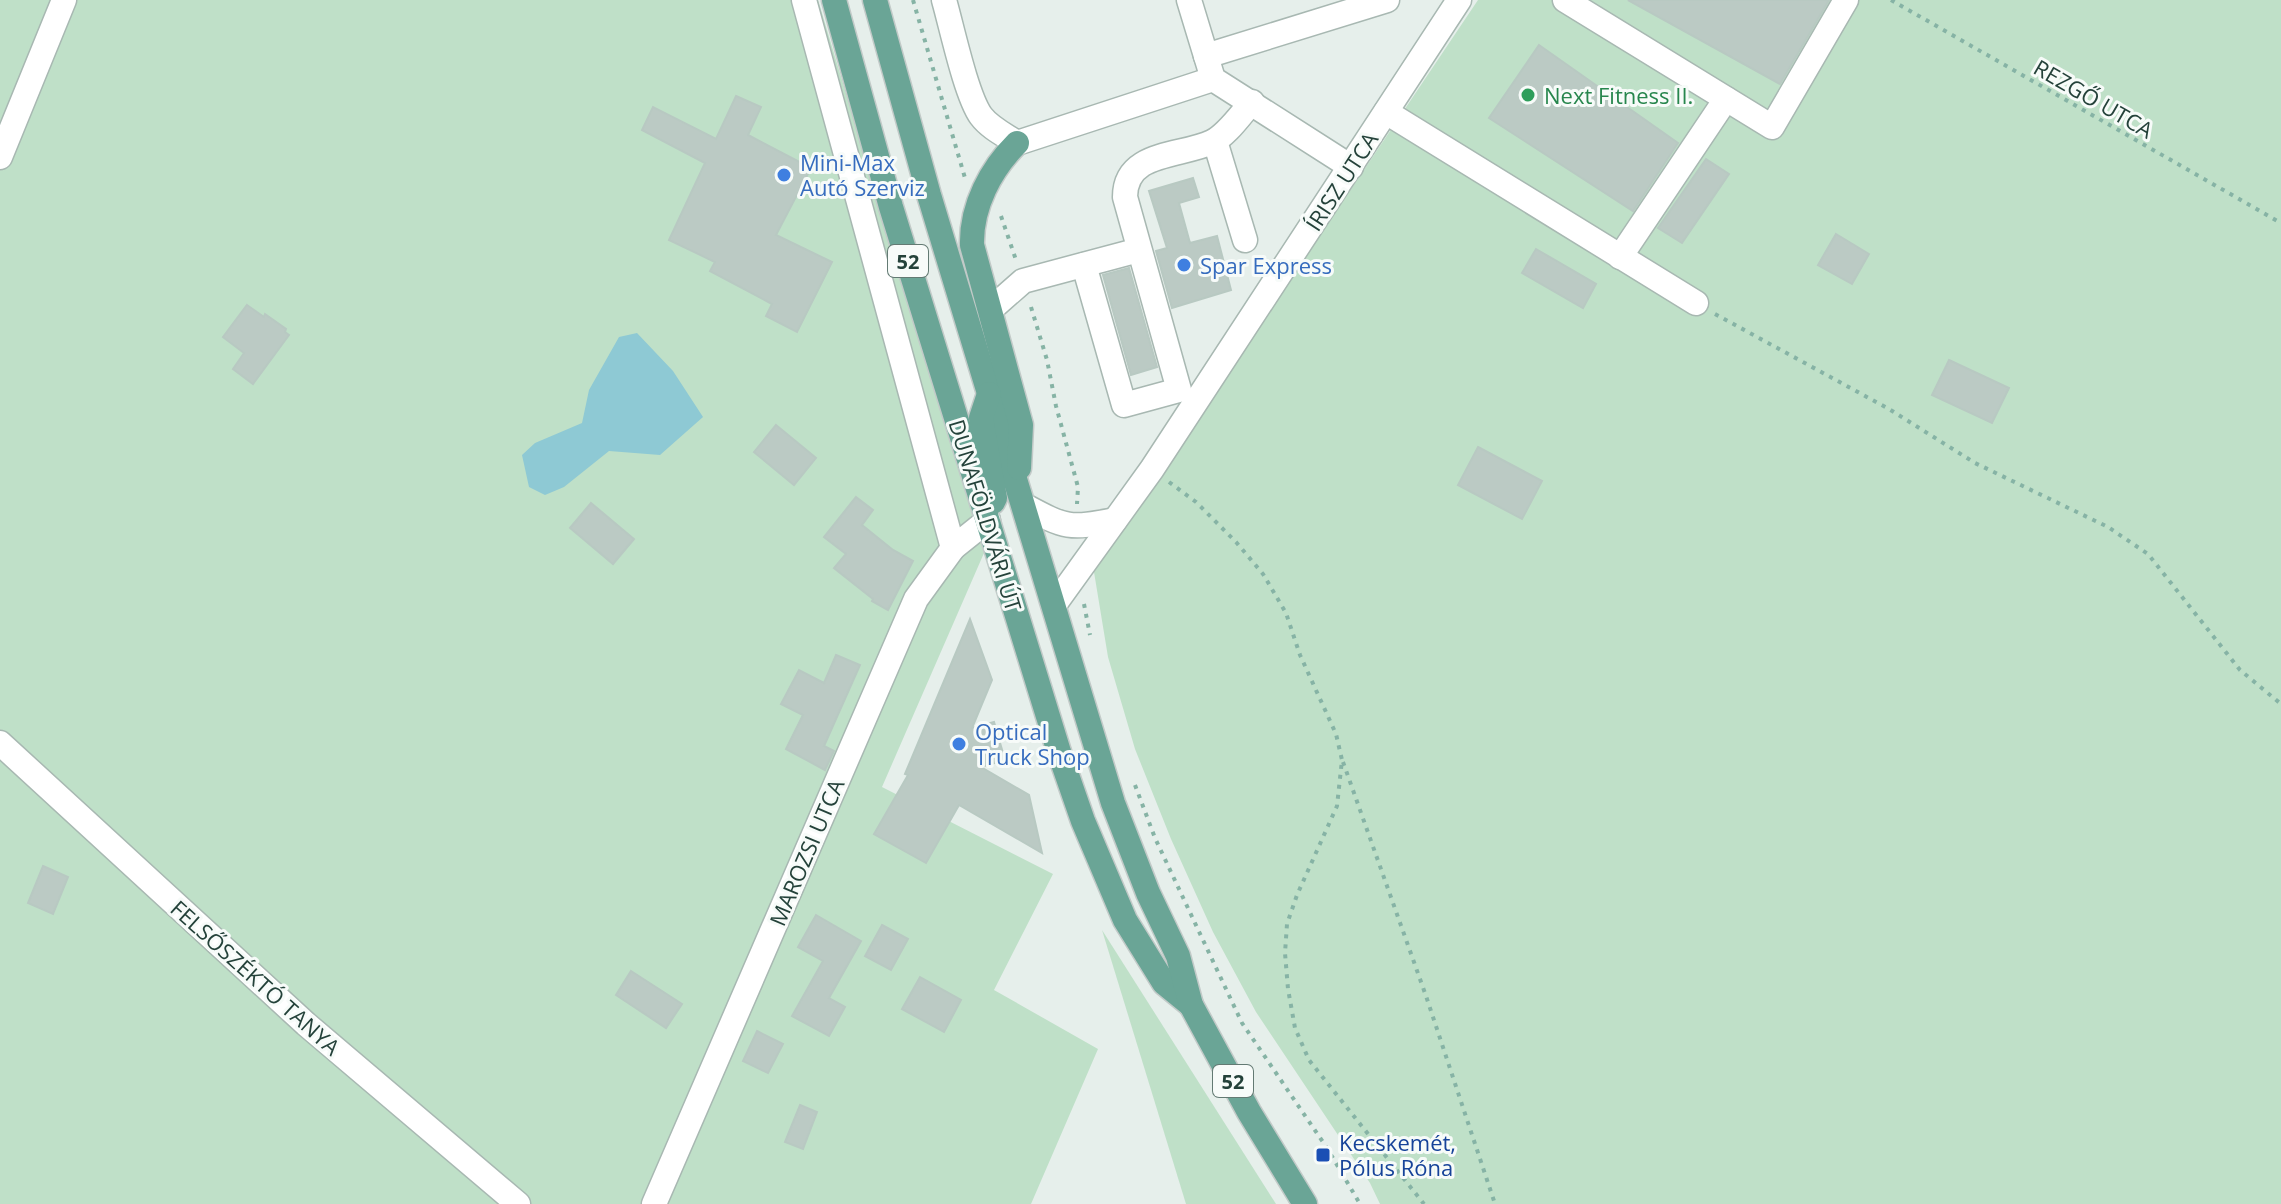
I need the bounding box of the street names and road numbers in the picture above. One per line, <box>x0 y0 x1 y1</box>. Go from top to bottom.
street label: REZGŐ UTCA <box>2029 52 2159 144</box>
street label: ÍRISZ UTCA <box>1298 126 1384 236</box>
road number: 52 <box>888 245 928 277</box>
street label: DUNAFÖLDVÁRI ÚT <box>943 415 1029 615</box>
street label: MAROZSI UTCA <box>762 774 850 930</box>
street label: FELSŐSZÉKTÓ TANYA <box>165 893 347 1061</box>
road number: 52 <box>1213 1065 1253 1097</box>

